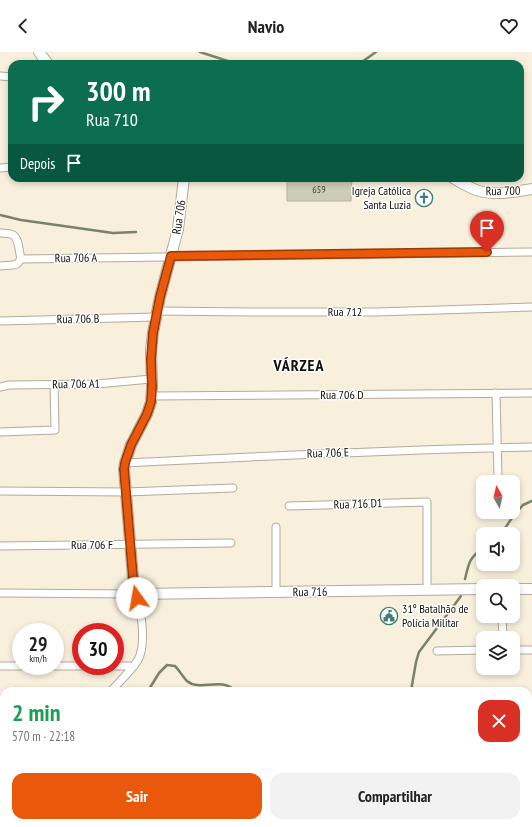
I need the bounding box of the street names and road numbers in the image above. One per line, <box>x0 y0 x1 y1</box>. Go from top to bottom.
street label: Rua 700 <box>486 183 520 198</box>
street label: Rua 706 <box>168 199 189 235</box>
street label: Rua 706 A <box>55 250 98 265</box>
street label: Rua 712 <box>328 304 362 319</box>
street label: Rua 706 B <box>57 311 100 326</box>
street label: Rua 706 A1 <box>52 376 100 391</box>
street label: Rua 706 D <box>320 387 364 402</box>
street label: Rua 706 E <box>307 444 349 461</box>
street label: Rua 716 D1 <box>333 495 383 512</box>
street label: Rua 706 F <box>71 537 113 552</box>
street label: Rua 716 <box>293 584 327 599</box>

